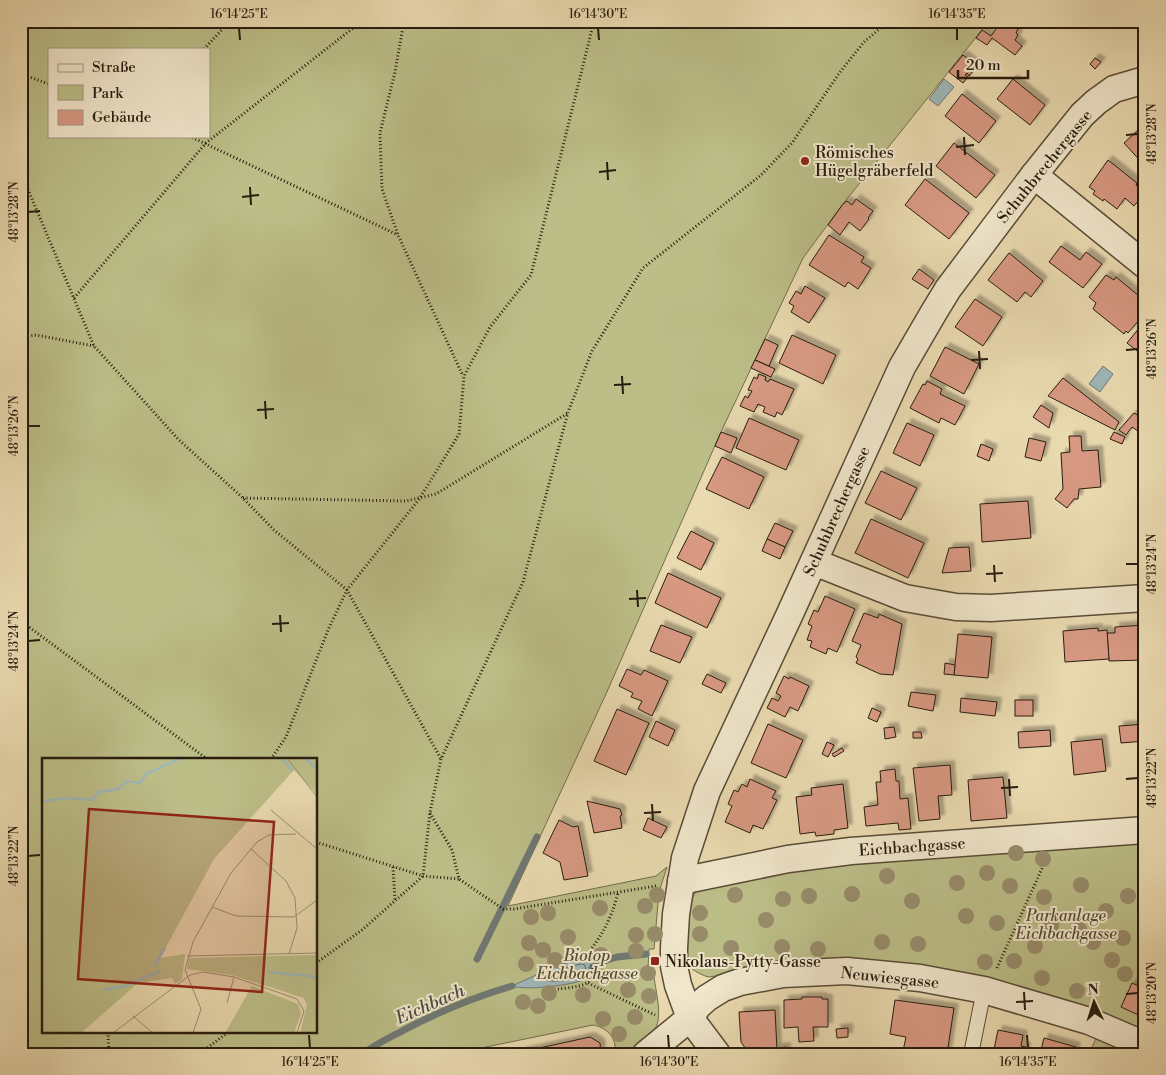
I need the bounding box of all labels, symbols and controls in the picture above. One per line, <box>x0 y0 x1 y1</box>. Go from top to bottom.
text: 16°14'25"E <box>210 7 268 22</box>
text: 16°14'30"E <box>569 7 627 22</box>
text: 16°14'35"E <box>928 7 986 22</box>
legend <box>48 48 210 138</box>
scale bar <box>958 48 1028 80</box>
text: 20 m <box>966 56 1001 75</box>
text: Straße <box>92 58 136 77</box>
text: Park <box>92 84 124 103</box>
text: 48°13'28"N <box>1145 103 1160 165</box>
street label: Schuhbrechergasse <box>993 106 1097 227</box>
text: Gebäude <box>92 108 151 127</box>
place label: Römisches Hügelgräberfeld <box>815 143 933 181</box>
marker: Römisches Hügelgräberfeld <box>799 155 811 167</box>
text: 48°13'28"N <box>7 181 22 243</box>
text: 48°13'26"N <box>1145 318 1160 380</box>
text: 48°13'26"N <box>7 395 22 457</box>
street label: Schuhbrechergasse <box>799 443 875 579</box>
text: 48°13'24"N <box>1145 533 1160 595</box>
text: 48°13'24"N <box>7 610 22 672</box>
text: 48°13'22"N <box>1145 748 1160 808</box>
inset map <box>42 758 318 1032</box>
text: 48°13'22"N <box>7 826 22 886</box>
street label: Eichbachgasse <box>858 833 966 861</box>
park label: Parkanlage Eichbachgasse <box>1014 906 1117 944</box>
park label: Biotop Eichbachgasse <box>535 946 638 984</box>
place label: Nikolaus-Pytty-Gasse <box>665 952 821 972</box>
marker: Nikolaus-Pytty-Gasse <box>649 955 661 967</box>
text: 48°13'20"N <box>1145 962 1160 1024</box>
street label: Neuwiesgasse <box>840 963 940 993</box>
north arrow <box>1068 978 1118 1028</box>
water label: Eichbach <box>391 979 469 1030</box>
text: N <box>1087 981 1099 999</box>
text: 16°14'25"E <box>281 1055 339 1070</box>
text: 16°14'30"E <box>640 1055 698 1070</box>
text: 16°14'35"E <box>999 1055 1057 1070</box>

